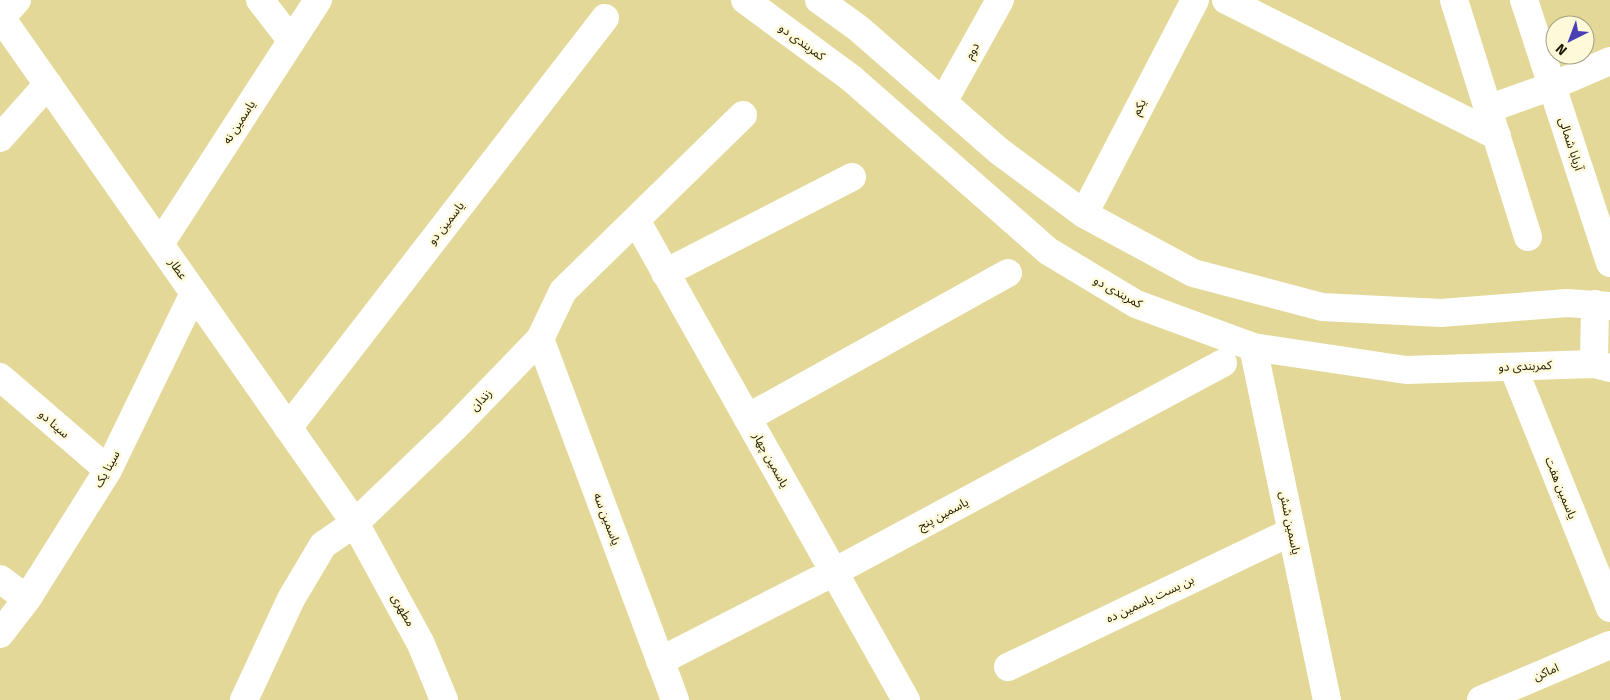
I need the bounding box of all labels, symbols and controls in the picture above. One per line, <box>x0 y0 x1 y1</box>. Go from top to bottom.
north arrow <box>1545 15 1595 65</box>
street label: کمربندی دو <box>776 21 829 64</box>
street label: دوم <box>962 40 984 63</box>
text: N <box>1552 40 1571 59</box>
street label: یکم <box>1129 96 1151 118</box>
street label: یاسمین نه <box>220 98 258 146</box>
street label: آربابا شمالی <box>1556 116 1586 173</box>
street label: یاسمین دو <box>425 199 467 247</box>
street label: عطار <box>165 255 190 282</box>
street label: کمربندی دو <box>1091 273 1146 312</box>
street label: کمربندی دو <box>1498 358 1553 374</box>
street label: زندان <box>467 386 495 414</box>
street label: سینا دو <box>36 407 72 441</box>
street label: یاسمین چهار <box>749 429 792 491</box>
street label: سینا یک <box>91 448 123 490</box>
street label: یاسمین هفت <box>1542 455 1580 521</box>
street label: یاسمین شش <box>1276 490 1304 556</box>
street label: یاسمین سه <box>591 491 623 547</box>
street label: یاسمین پنج <box>915 495 972 535</box>
street label: بن بست یاسمین ده <box>1104 573 1196 626</box>
street label: مطهری <box>388 591 418 629</box>
street label: اماکن <box>1531 660 1561 684</box>

